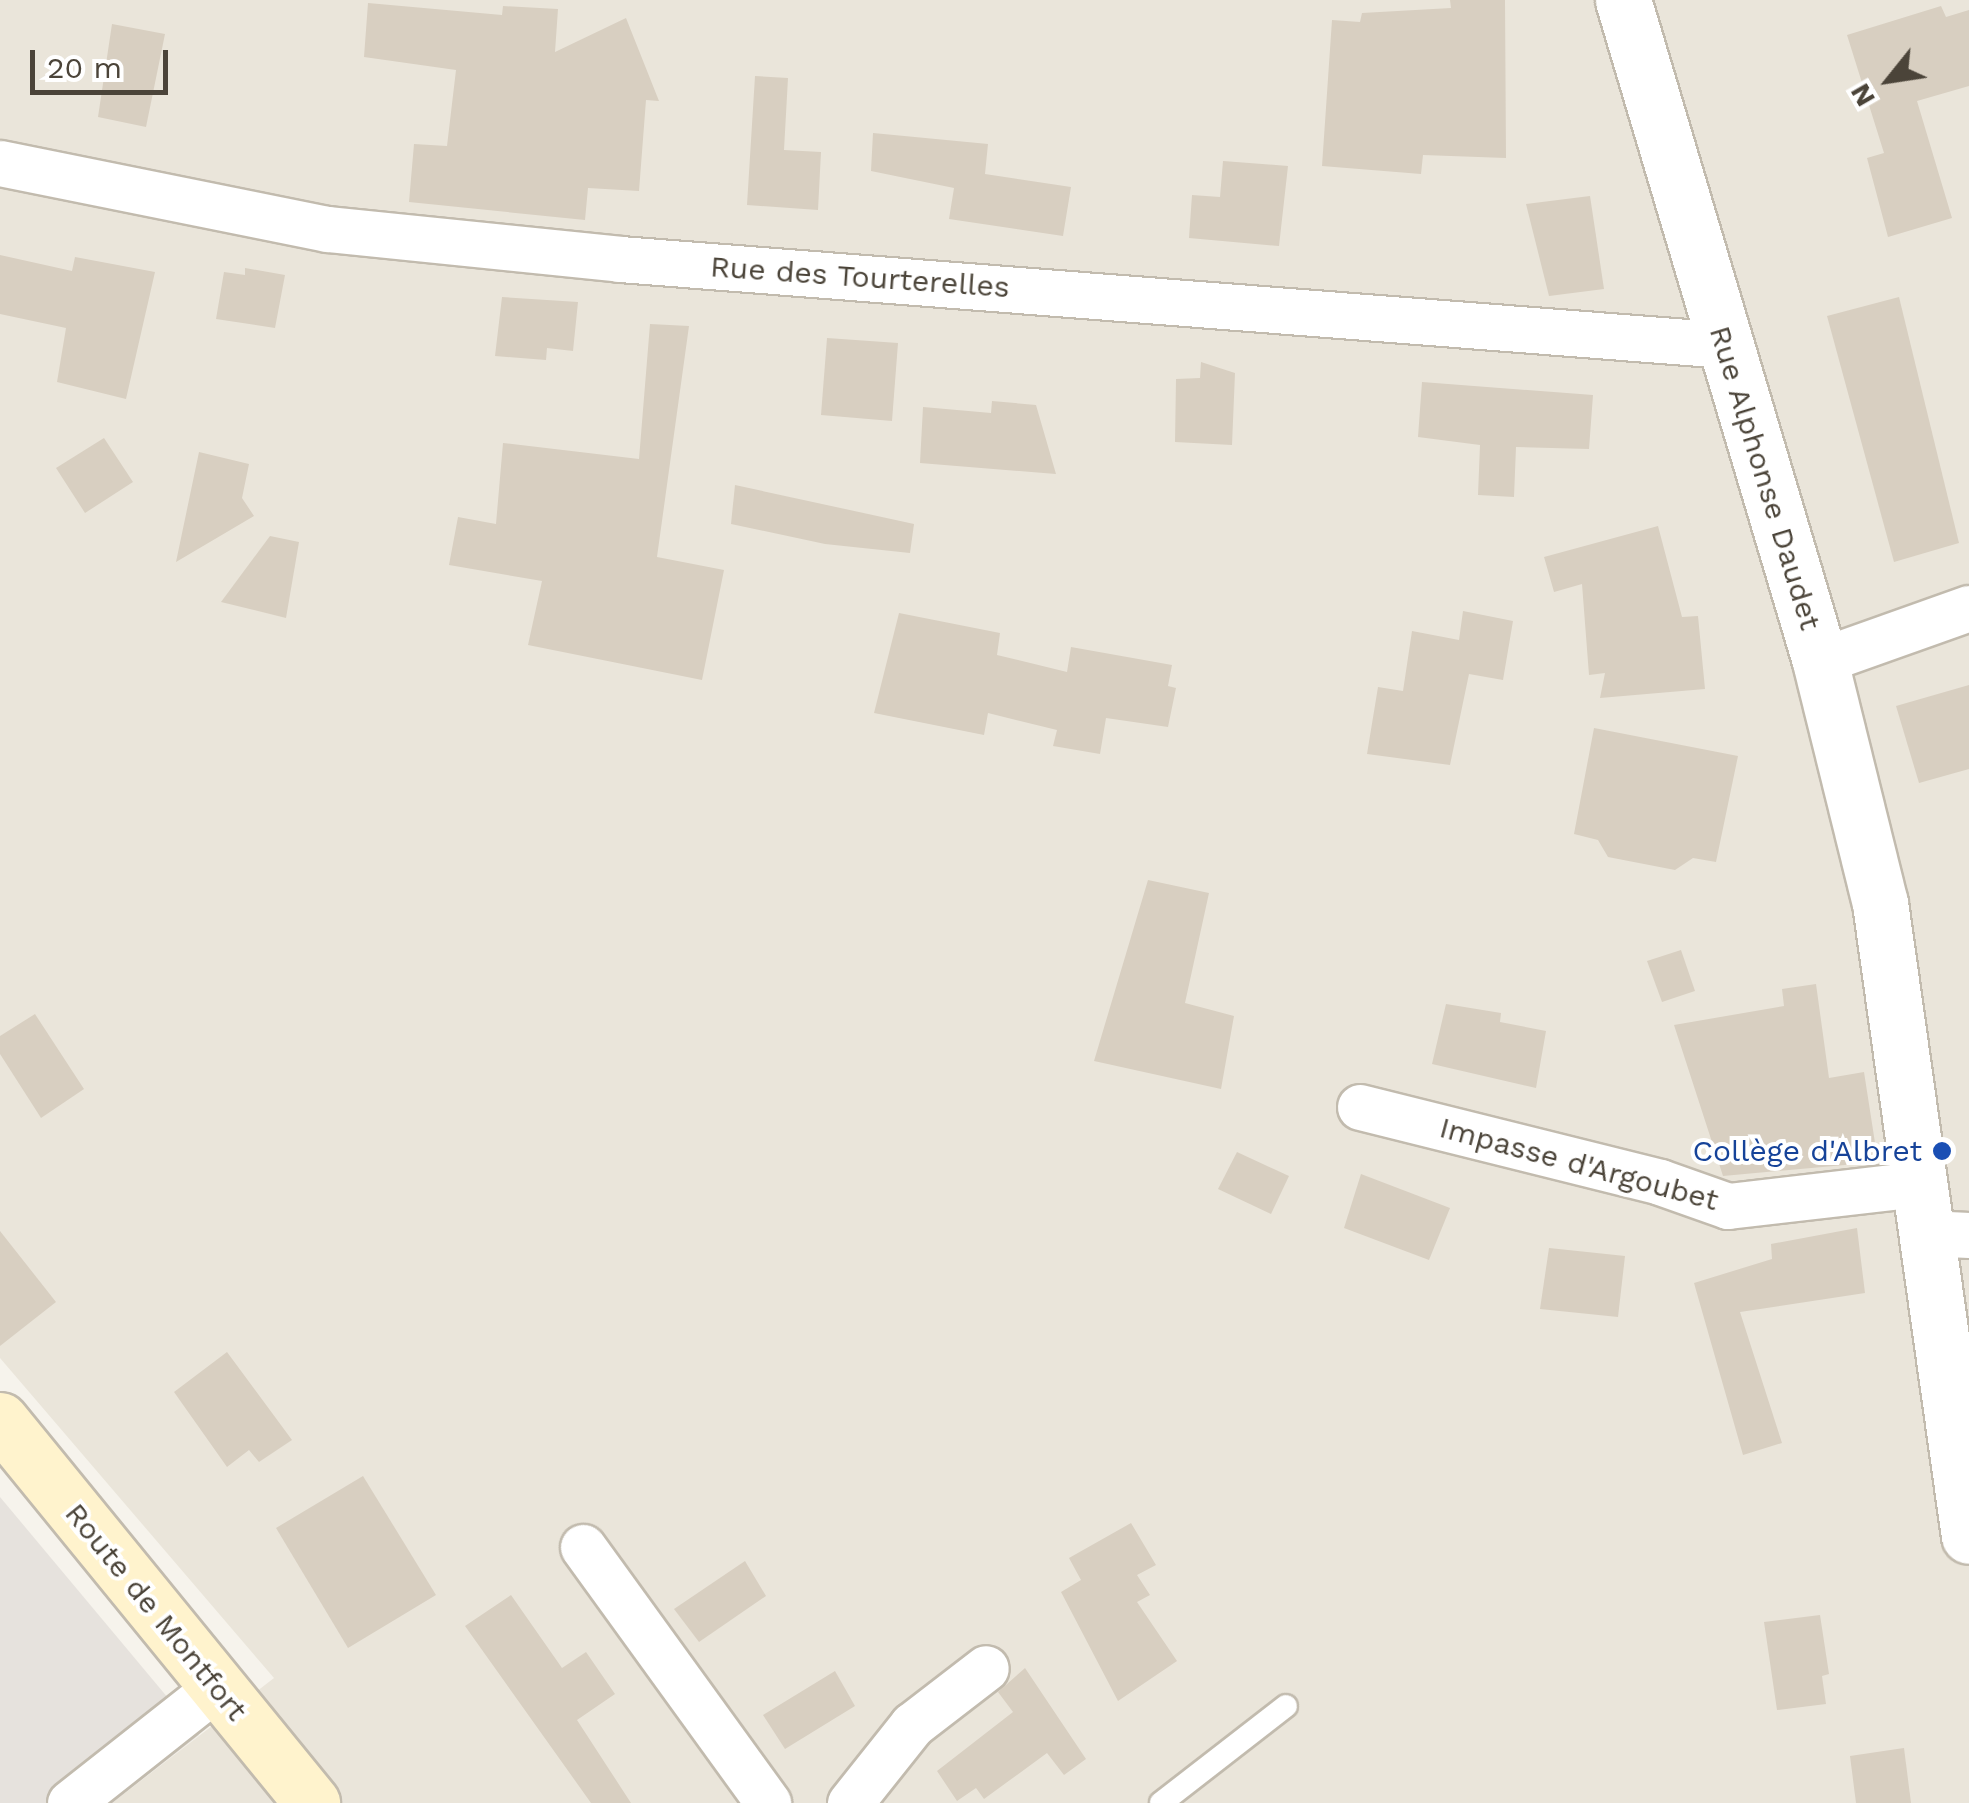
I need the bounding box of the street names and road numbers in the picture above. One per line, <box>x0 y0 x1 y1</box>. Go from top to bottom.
street label: Rue des Tourterelles <box>709 249 1011 305</box>
street label: Rue Alphonse Daudet <box>1701 321 1829 635</box>
street label: Impasse d'Argoubet <box>1436 1109 1722 1219</box>
street label: Route de Montfort <box>57 1496 255 1728</box>

